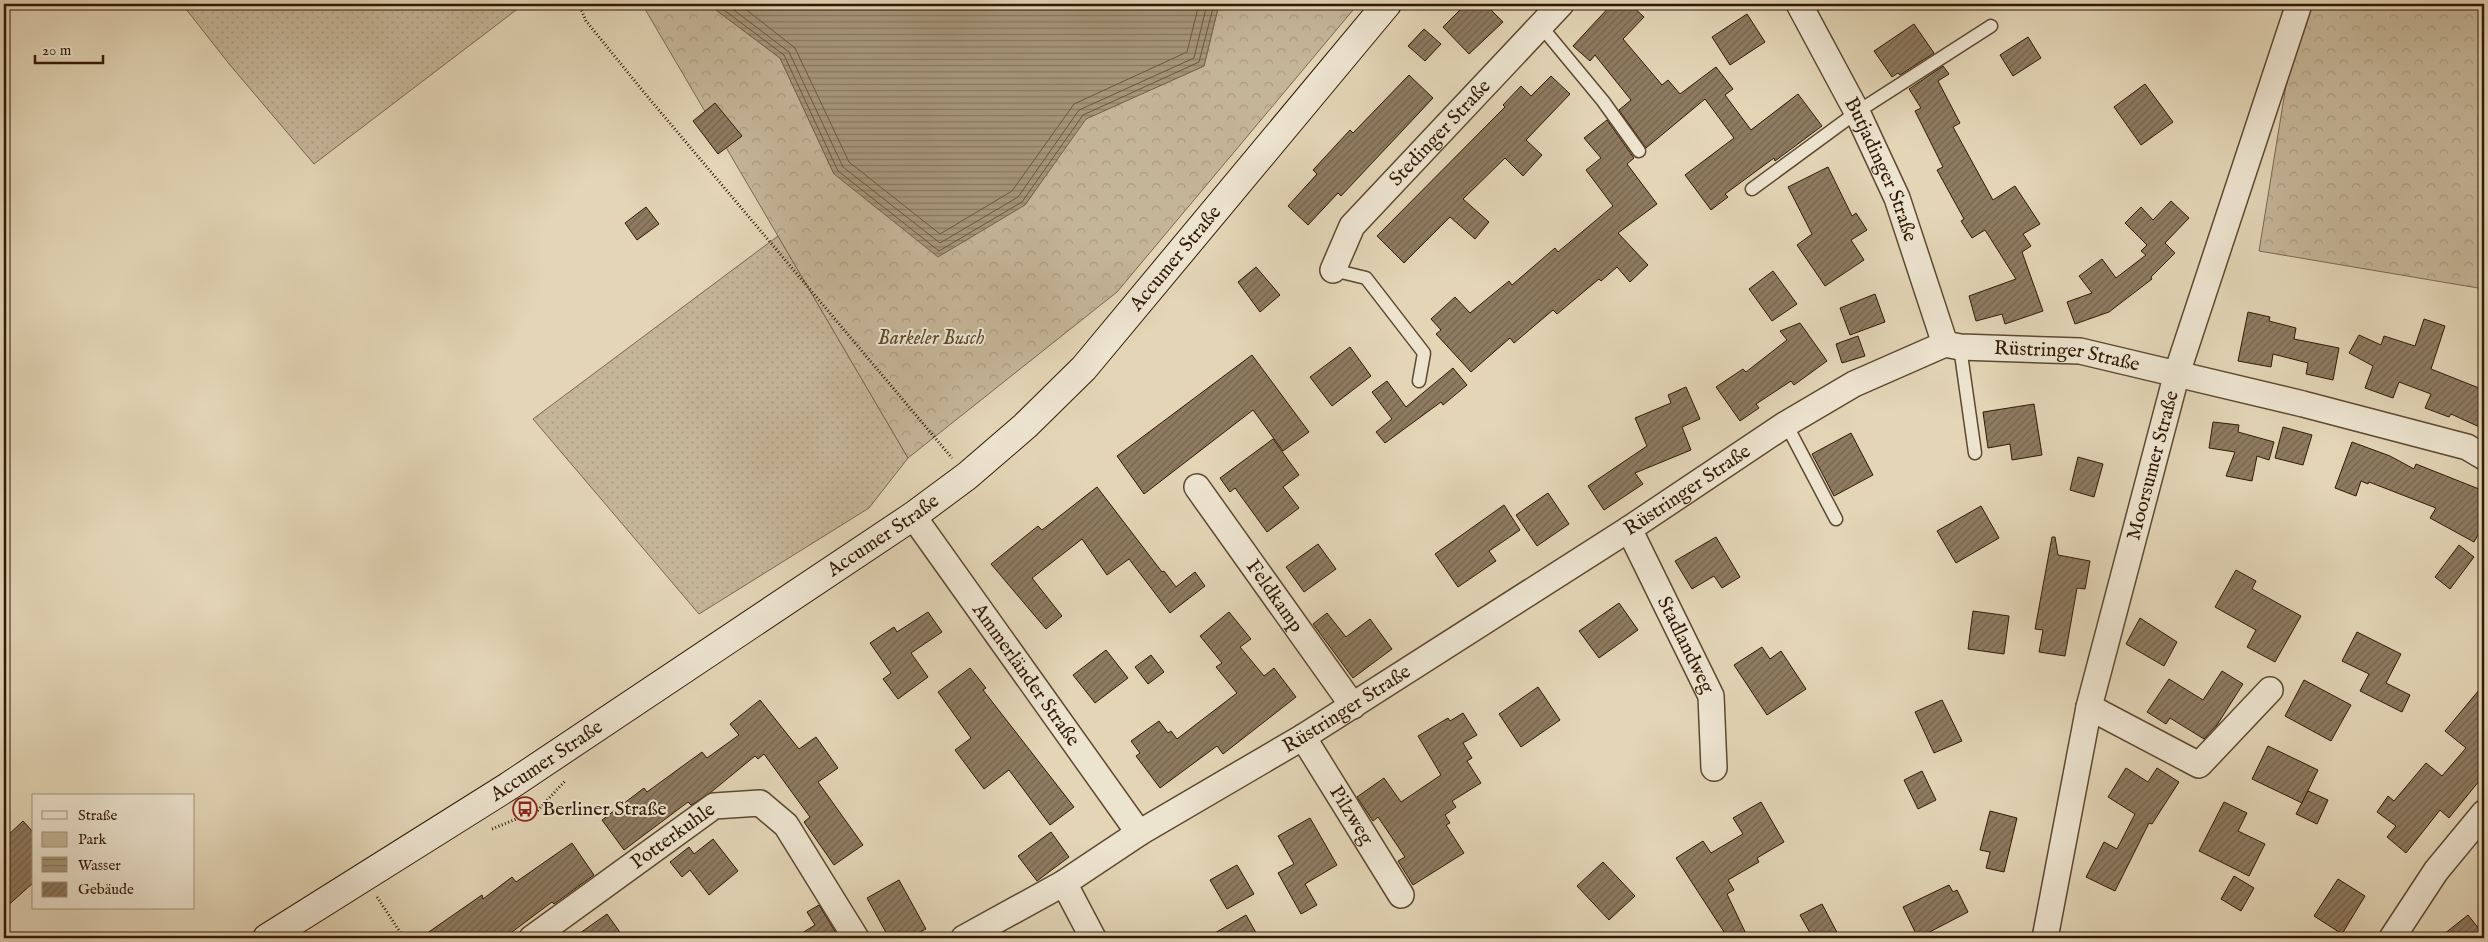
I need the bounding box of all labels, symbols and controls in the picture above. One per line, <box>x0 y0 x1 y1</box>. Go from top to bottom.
scale bar <box>35 32 102 64</box>
text: 20 m <box>42 41 72 60</box>
street label: Stedinger Straße <box>1384 74 1496 191</box>
street label: Butjadinger Straße <box>1839 93 1923 245</box>
street label: Accumer Straße <box>1124 200 1227 317</box>
park label: Barkeler Busch <box>878 326 985 351</box>
street label: Rüstringer Straße <box>1994 336 2142 377</box>
street label: Moorsumer Straße <box>2121 388 2184 543</box>
street label: Rüstringer Straße <box>1619 439 1755 541</box>
street label: Accumer Straße <box>821 489 944 583</box>
street label: Feldkamp <box>1240 555 1309 638</box>
street label: Stadlandweg <box>1652 592 1721 698</box>
street label: Ammerländer Straße <box>966 598 1086 751</box>
street label: Rüstringer Straße <box>1278 659 1415 759</box>
street label: Accumer Straße <box>485 714 608 808</box>
street label: Pilzweg <box>1324 781 1380 850</box>
legend <box>32 794 195 910</box>
bus stop icon: Berliner Straße <box>512 796 538 822</box>
place label: Berliner Straße <box>542 797 667 822</box>
street label: Potterkuhle <box>626 797 720 875</box>
text: Straße <box>78 806 118 825</box>
text: Park <box>78 830 108 849</box>
text: Wasser <box>78 856 121 875</box>
text: Gebäude <box>78 880 134 899</box>

